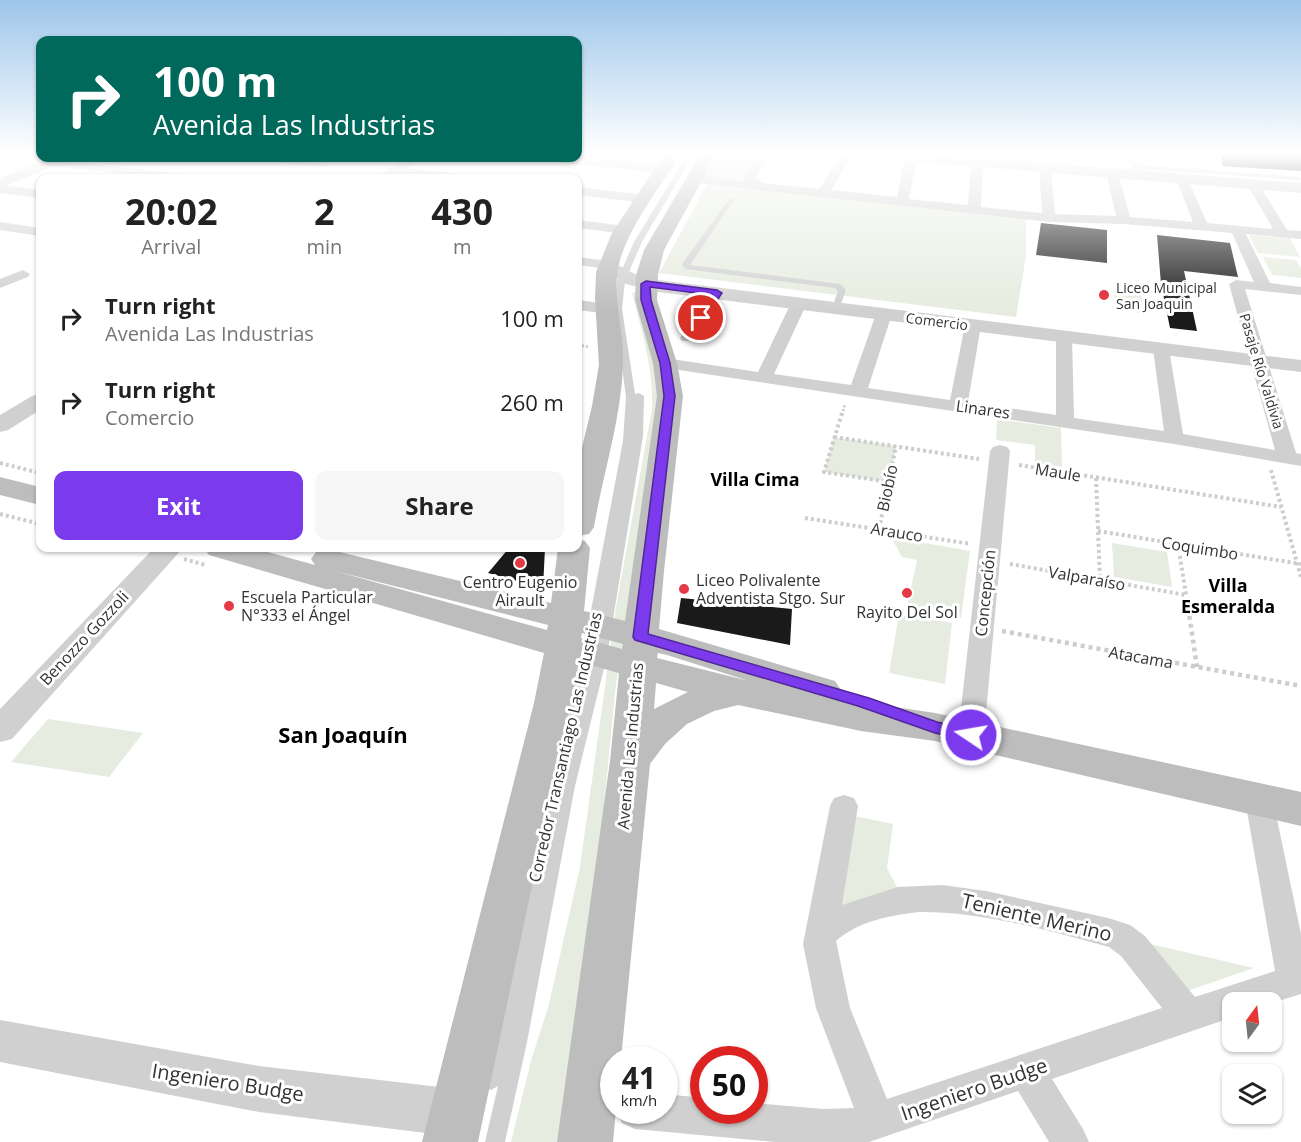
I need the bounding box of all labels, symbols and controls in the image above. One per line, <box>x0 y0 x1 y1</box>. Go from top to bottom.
text: 100 m <box>153 52 277 109</box>
icon: right <box>54 60 132 138</box>
text: Avenida Las Industrias <box>153 106 435 143</box>
text: 20:02 <box>125 187 218 236</box>
text: 2 <box>314 187 335 236</box>
text: 430 <box>431 187 493 236</box>
text: Arrival <box>141 233 201 260</box>
text: min <box>306 233 342 260</box>
text: m <box>453 233 471 260</box>
place label: Liceo Municipal San Joaquin <box>1116 278 1217 313</box>
marker: Liceo Municipal San Joaquin <box>1097 288 1111 302</box>
text: Turn right <box>105 290 216 320</box>
pin <box>675 292 726 343</box>
icon: arrive <box>684 301 717 334</box>
icon: right <box>54 302 87 335</box>
text: 100 m <box>500 303 564 333</box>
street label: Comercio <box>905 308 969 334</box>
street label: Pasaje Río Valdivia <box>1235 311 1289 431</box>
text: Avenida Las Industrias <box>105 320 314 347</box>
text: Turn right <box>105 374 216 404</box>
icon: right <box>54 386 87 419</box>
text: 260 m <box>500 387 564 417</box>
street label: Linares <box>955 394 1011 424</box>
text: Comercio <box>105 404 194 431</box>
street label: Maule <box>1034 458 1083 486</box>
street label: Biobío <box>871 463 903 513</box>
district label: Villa Cima <box>710 467 800 491</box>
button: Exit <box>54 471 303 540</box>
button: Share <box>315 471 564 540</box>
street label: Arauco <box>869 517 925 547</box>
street label: Coquimbo <box>1160 531 1240 565</box>
street label: Concepción <box>970 549 1000 637</box>
marker: Centro Eugenio Airault <box>513 556 527 570</box>
street label: Valparaíso <box>1047 560 1127 596</box>
place label: Liceo Polivalente Adventista Stgo. Sur <box>696 569 846 609</box>
place label: Centro Eugenio Airault <box>463 571 577 611</box>
district label: Villa Esmeralda <box>1181 573 1275 618</box>
marker: Liceo Polivalente Adventista Stgo. Sur <box>677 582 691 596</box>
street label: Benozzo Gozzoli <box>35 586 133 690</box>
place label: Escuela Particular N°333 el Ángel <box>241 586 373 626</box>
marker: Rayito Del Sol <box>900 586 914 600</box>
marker: Escuela Particular N°333 el Ángel <box>222 599 236 613</box>
place label: Rayito Del Sol <box>856 601 958 623</box>
street label: Corredor Transantiago Las Industrias <box>523 610 607 884</box>
street label: Atacama <box>1107 641 1175 673</box>
street label: Avenida Las Industrias <box>612 662 648 830</box>
position arrow <box>939 703 1003 767</box>
district label: San Joaquín <box>278 719 408 749</box>
street label: Teniente Merino <box>959 887 1115 947</box>
north arrow <box>1222 992 1282 1052</box>
map controls <box>1222 992 1282 1124</box>
speed limit sign: 50 <box>690 1046 768 1124</box>
street label: Ingeniero Budge <box>897 1051 1051 1127</box>
street label: Ingeniero Budge <box>150 1057 306 1107</box>
text: 41 <box>622 1057 656 1098</box>
button: layers <box>1222 1064 1282 1124</box>
text: km/h <box>621 1090 657 1110</box>

